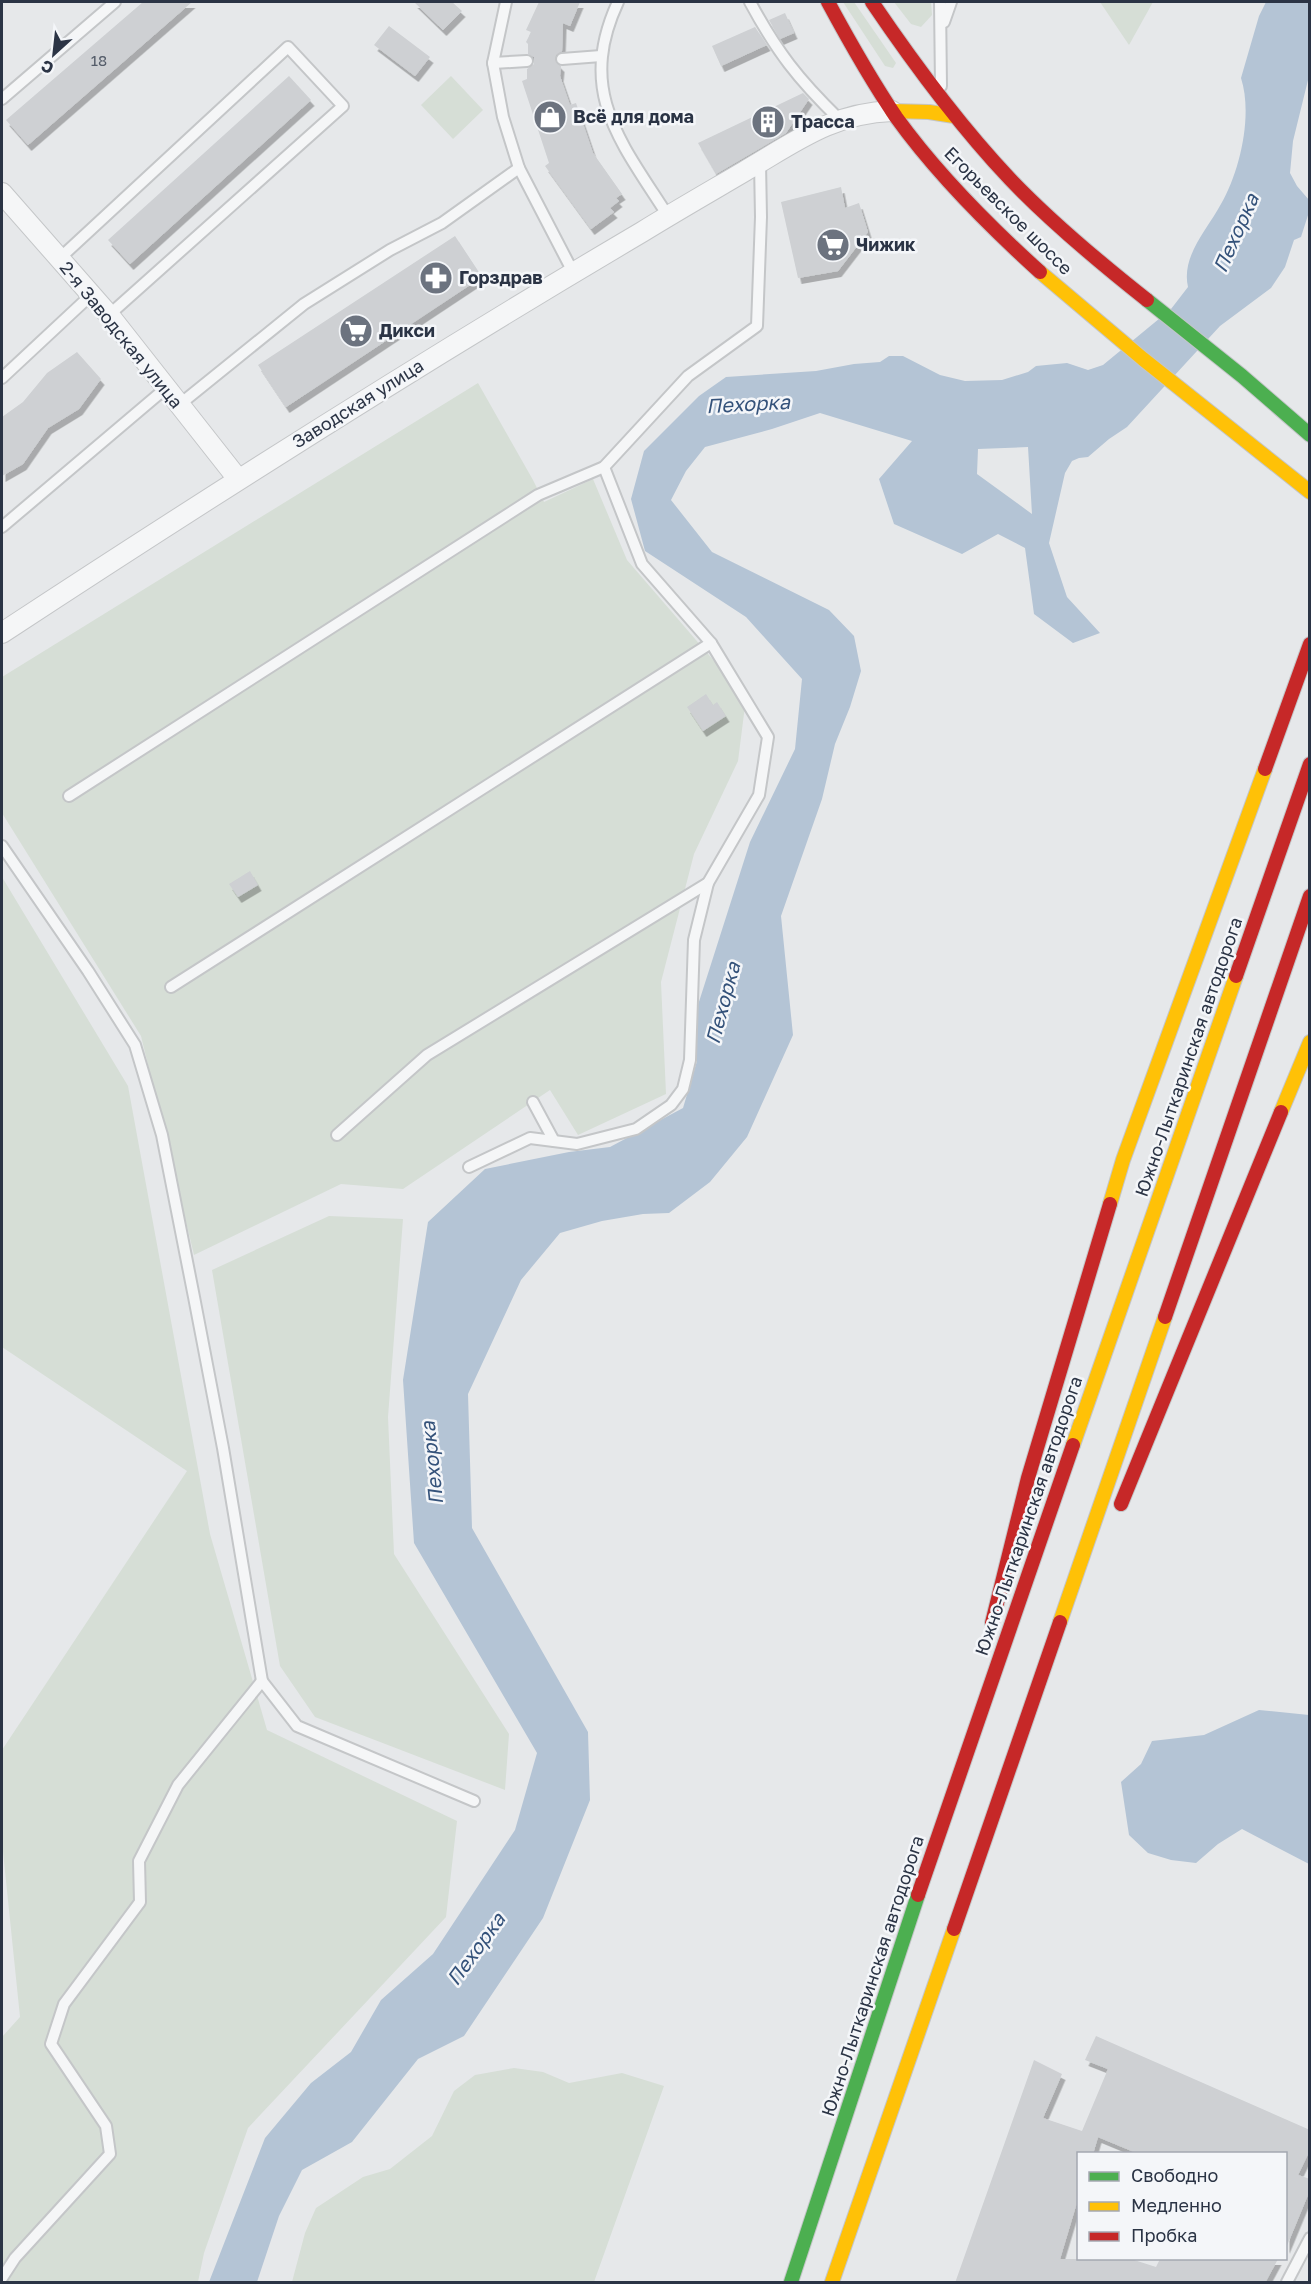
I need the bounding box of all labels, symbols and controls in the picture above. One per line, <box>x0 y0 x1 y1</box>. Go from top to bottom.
north arrow <box>24 24 84 84</box>
house number: 18 <box>91 51 107 69</box>
text: С <box>38 56 57 79</box>
shop icon: Всё для дома <box>532 99 568 135</box>
building icon: Трасса <box>750 104 786 140</box>
place label: Всё для дома <box>573 105 694 127</box>
place label: Трасса <box>791 110 855 132</box>
street label: Егорьевское шоссе <box>940 142 1077 279</box>
water label: Пехорка <box>1207 189 1263 276</box>
supermarket icon: Чижик <box>815 227 851 263</box>
place label: Чижик <box>856 233 916 255</box>
street label: 2-я Заводская улица <box>56 256 188 412</box>
pharmacy icon: Горздрав <box>418 260 454 296</box>
place label: Горздрав <box>459 266 543 288</box>
supermarket icon: Дикси <box>338 313 374 349</box>
place label: Дикси <box>379 319 435 341</box>
street label: Заводская улица <box>288 354 427 452</box>
water label: Пехорка <box>706 389 791 417</box>
street label: Южно-Лыткаринская автодорога <box>1130 914 1246 1199</box>
water label: Пехорка <box>700 959 745 1046</box>
street label: Южно-Лыткаринская автодорога <box>970 1373 1086 1658</box>
water label: Пехорка <box>415 1420 447 1506</box>
street label: Южно-Лыткаринская автодорога <box>816 1832 928 2119</box>
water label: Пехорка <box>441 1907 510 1989</box>
legend <box>1077 2152 1287 2260</box>
text: Свободно <box>1131 2164 1218 2186</box>
text: Медленно <box>1131 2194 1222 2216</box>
text: Пробка <box>1131 2224 1197 2246</box>

